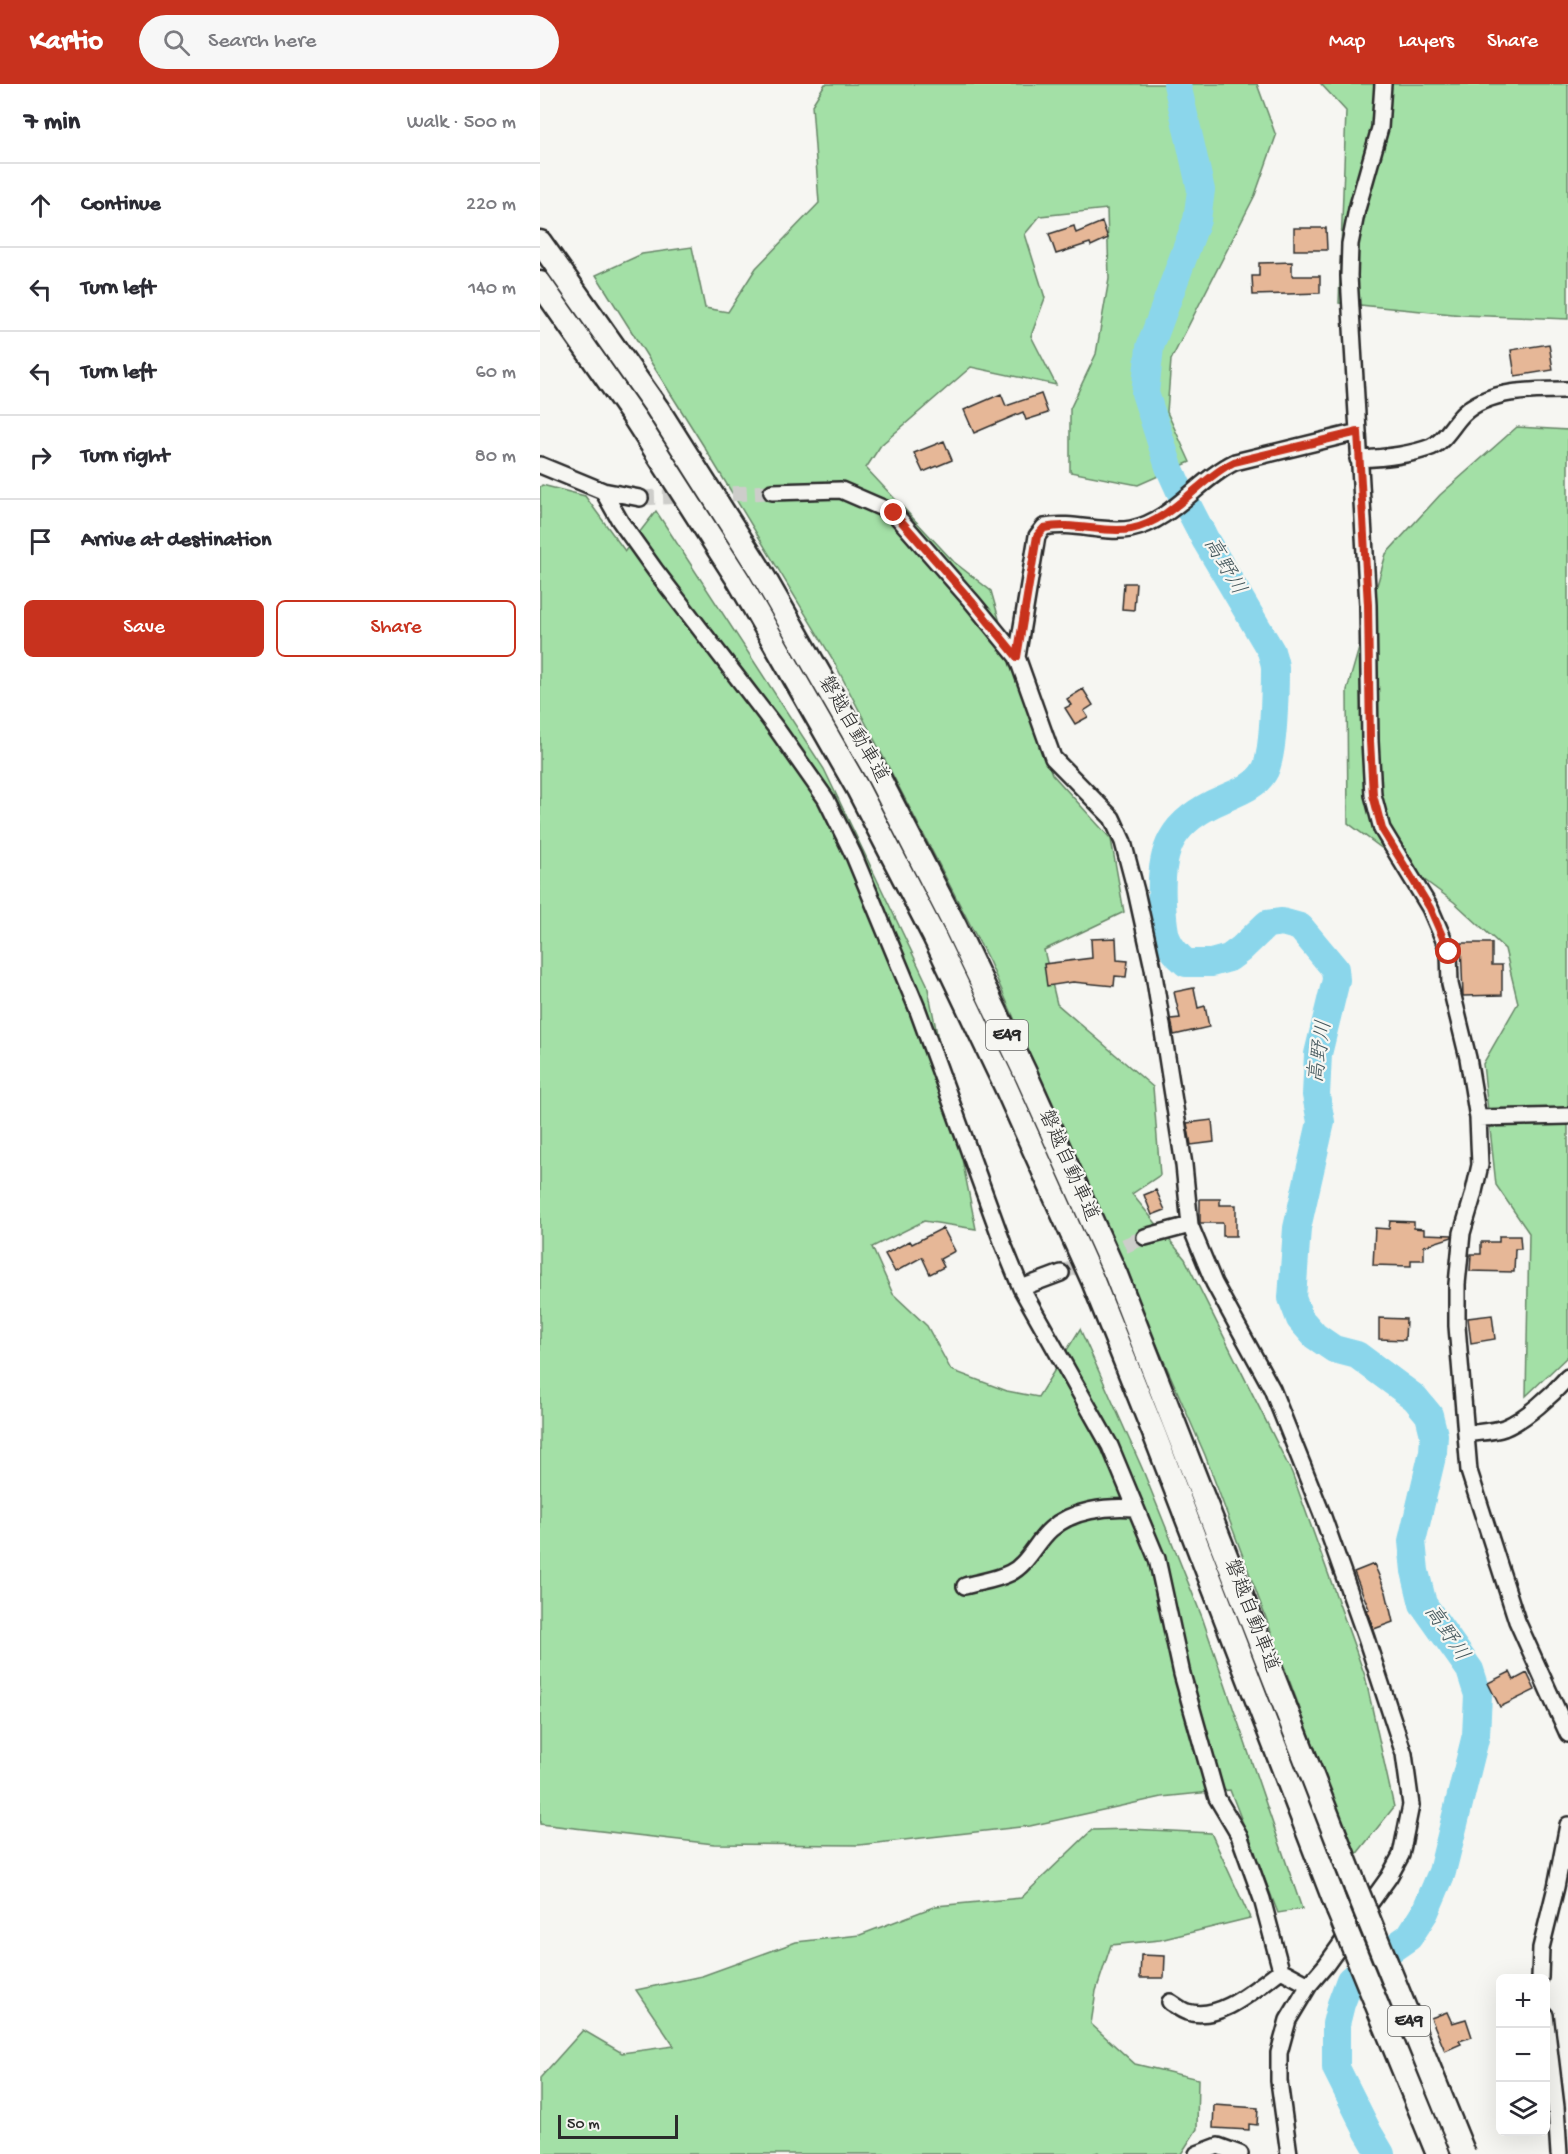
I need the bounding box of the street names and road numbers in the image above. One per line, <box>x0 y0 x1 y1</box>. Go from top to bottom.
street label: 磐越自動車道 <box>812 671 894 788</box>
road number: E49 <box>986 1020 1028 1050</box>
street label: 磐越自動車道 <box>1032 1106 1104 1225</box>
street label: 磐越自動車道 <box>1218 1555 1284 1676</box>
road number: E49 <box>1388 2006 1430 2036</box>

